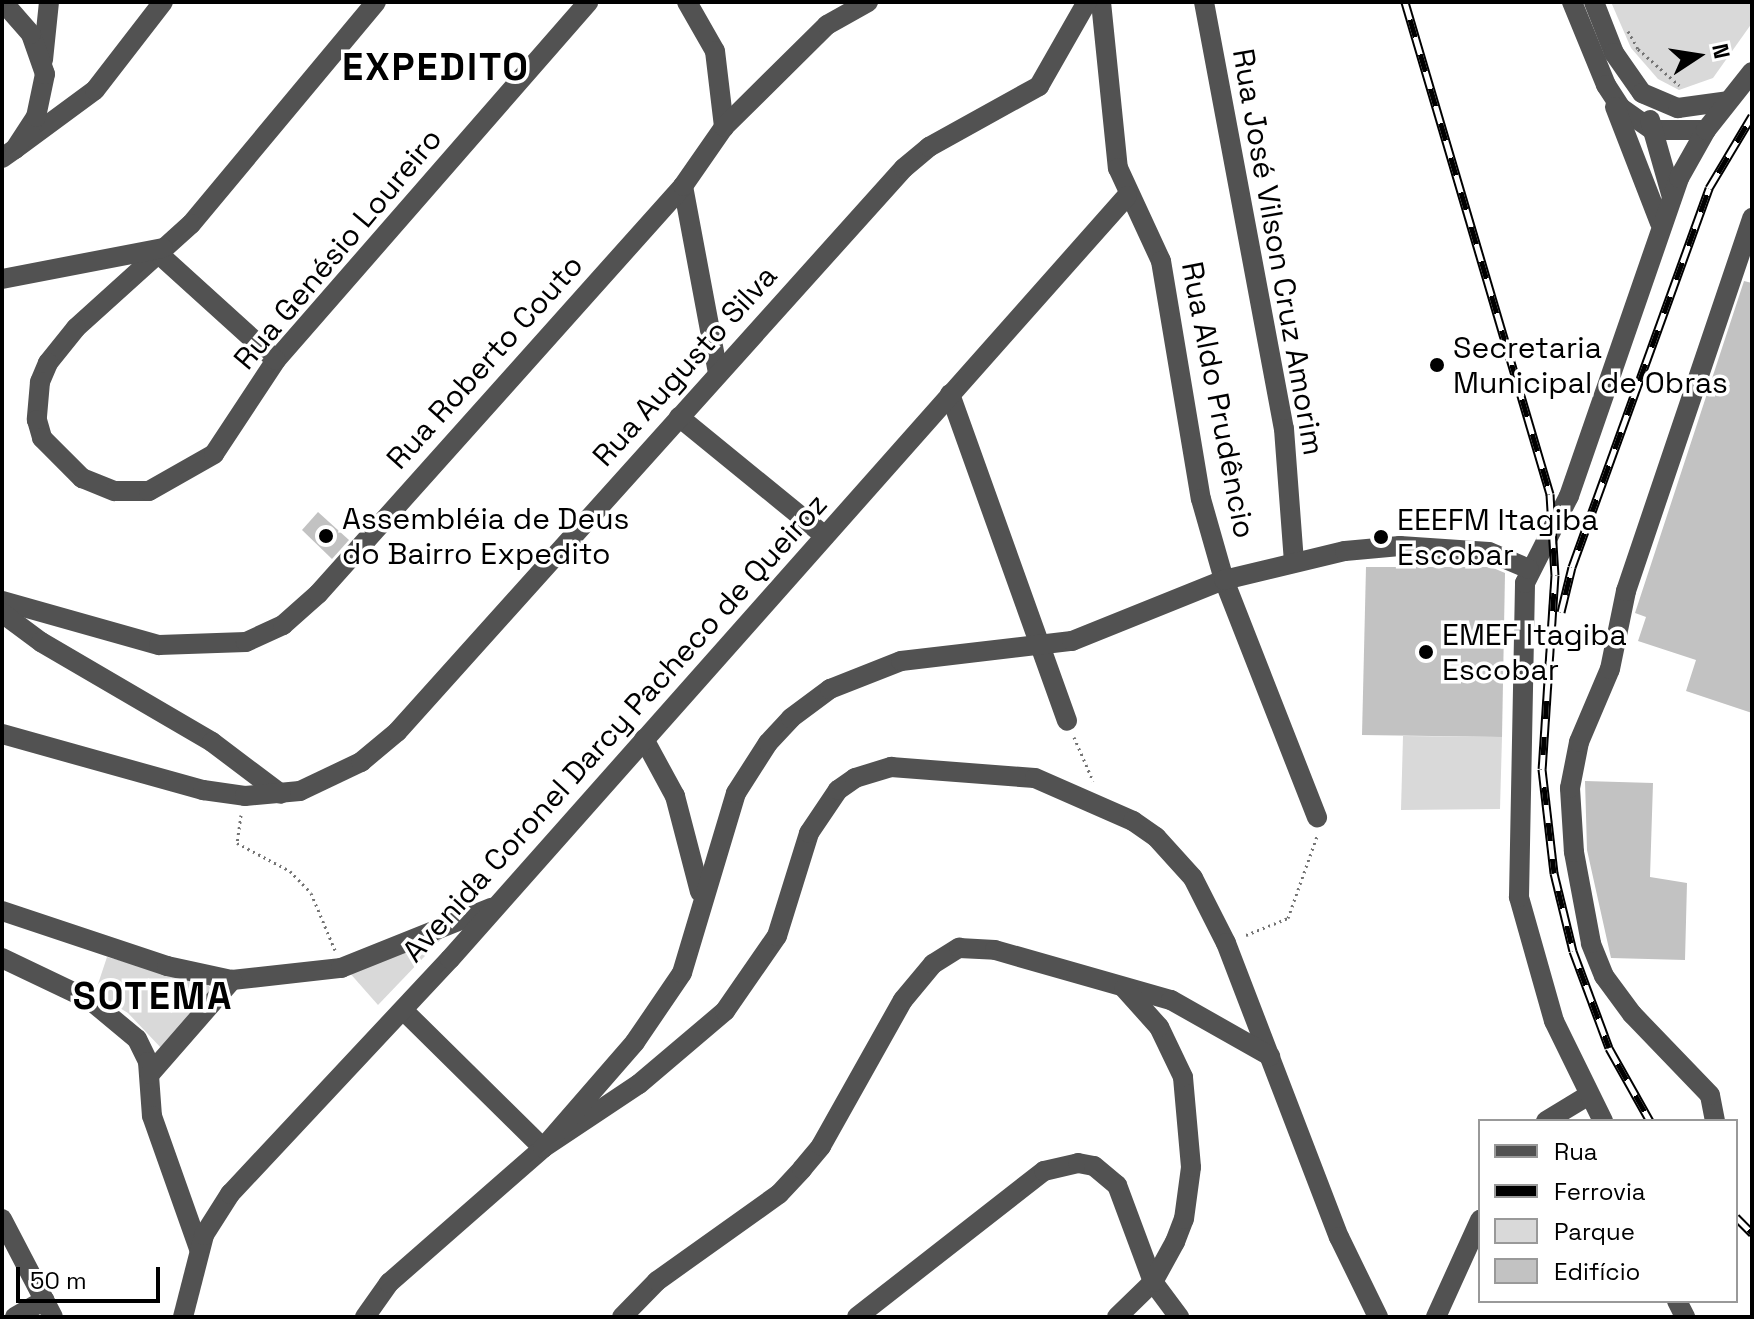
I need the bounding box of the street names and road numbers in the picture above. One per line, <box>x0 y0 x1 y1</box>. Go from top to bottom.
street label: Rua José Vilson Cruz Amorim <box>1224 46 1332 458</box>
street label: Rua Genésio Loureiro <box>227 121 449 377</box>
street label: Rua Roberto Couto <box>379 248 591 476</box>
street label: Rua Augusto Silva <box>585 258 785 474</box>
street label: Rua Aldo Prudêncio <box>1174 259 1262 541</box>
street label: Avenida Coronel Darcy Pacheco de Queiroz <box>395 487 835 969</box>

